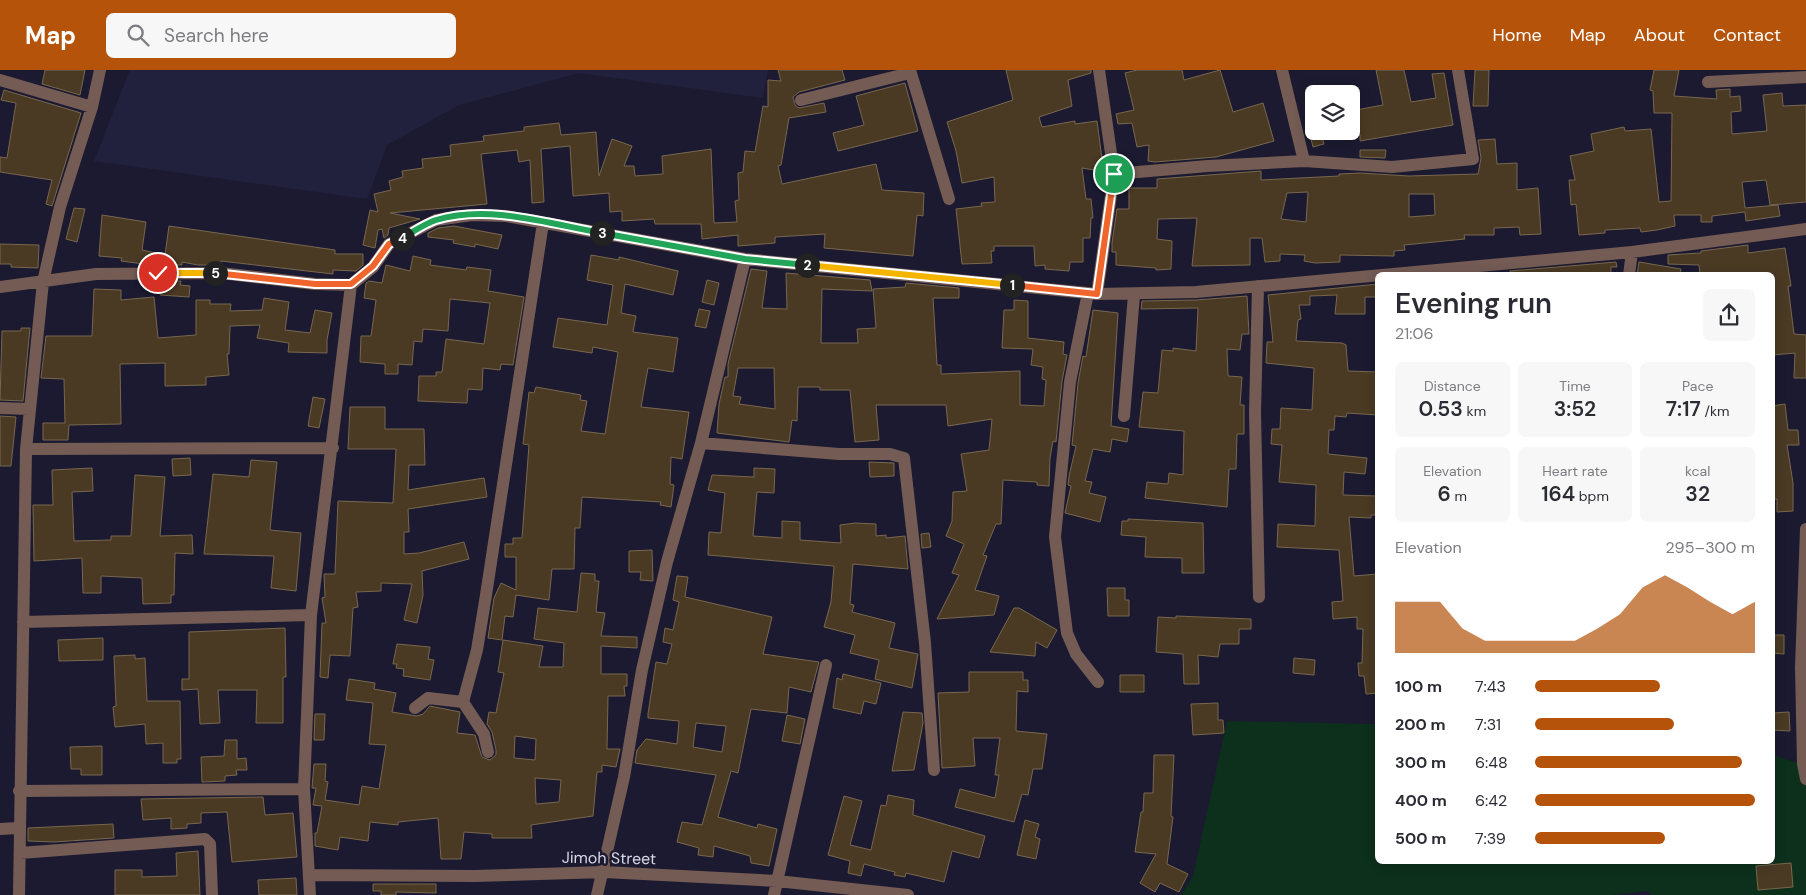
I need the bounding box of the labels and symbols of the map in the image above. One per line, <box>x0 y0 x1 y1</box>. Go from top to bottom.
pin <box>1093 153 1135 195</box>
pin: 3 <box>590 220 614 246</box>
pin: 4 <box>390 226 414 250</box>
pin <box>137 252 179 294</box>
pin: 2 <box>794 252 820 278</box>
pin: 5 <box>202 260 228 286</box>
pin: 1 <box>1000 272 1024 298</box>
street label: Jimoh Street <box>562 847 656 869</box>

